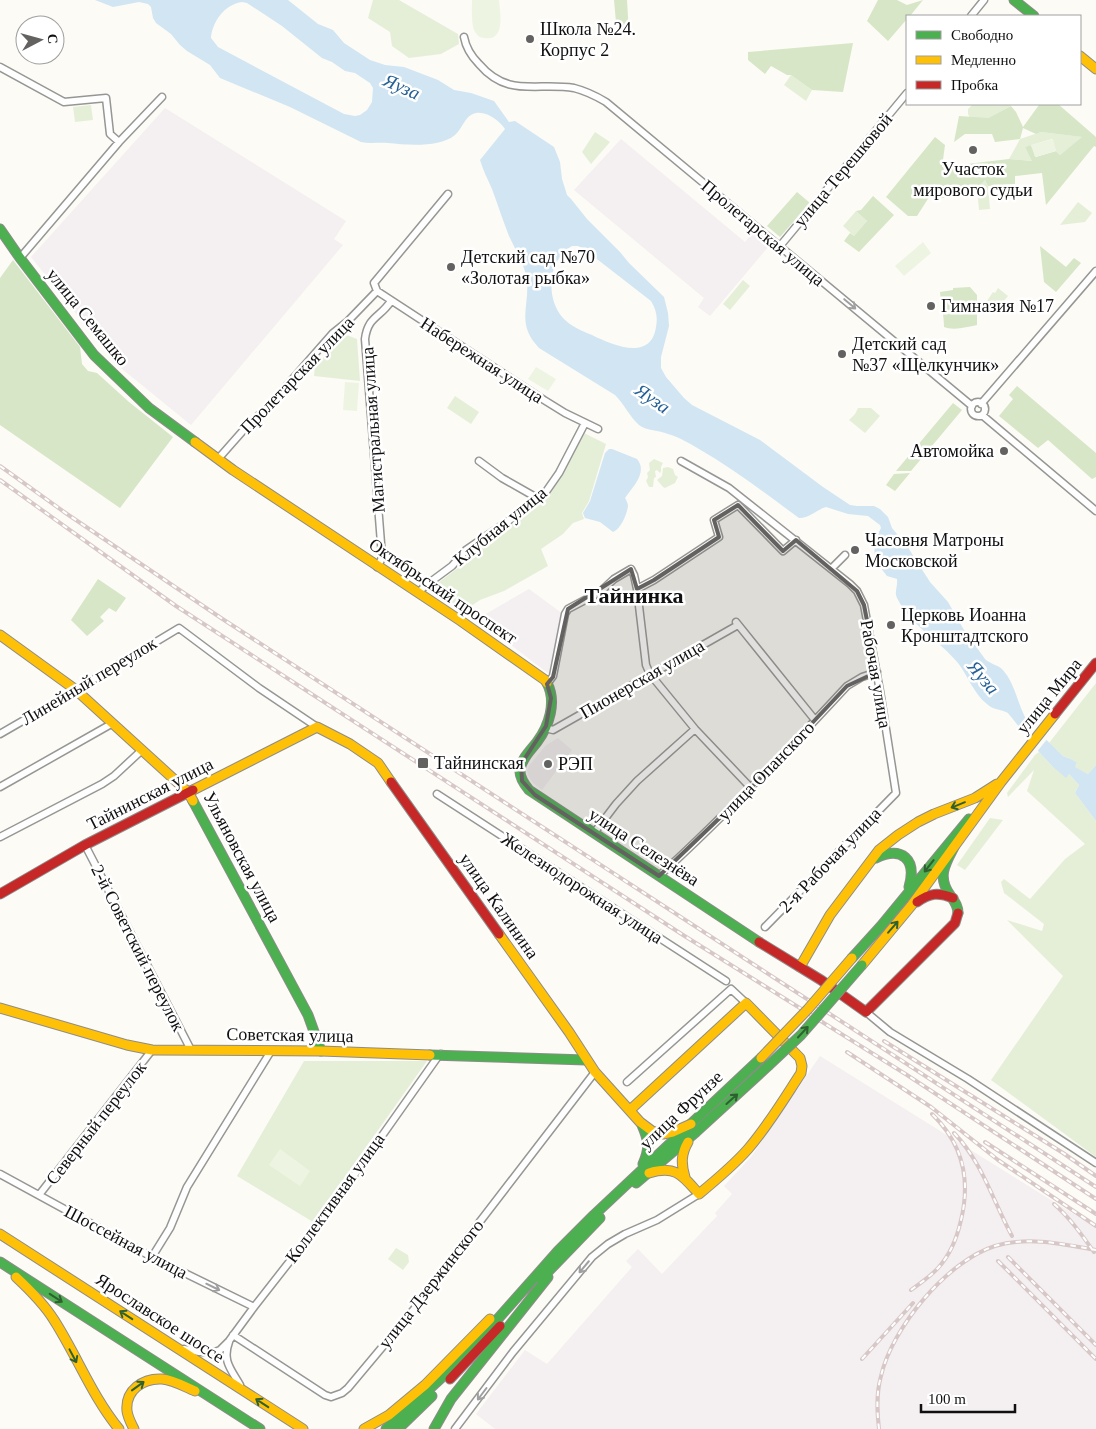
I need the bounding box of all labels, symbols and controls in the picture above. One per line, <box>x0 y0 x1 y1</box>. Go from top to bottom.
north arrow <box>15 15 65 65</box>
legend <box>906 15 1081 105</box>
place label: Школа №24. Корпус 2 <box>540 19 636 60</box>
text: Свободно <box>951 27 1013 43</box>
text: С <box>44 33 60 45</box>
marker: Школа №24. Корпус 2 <box>524 33 536 45</box>
text: Медленно <box>951 52 1016 68</box>
water label: Яуза <box>379 69 423 104</box>
text: Пробка <box>951 77 999 93</box>
street label: улица Терешковой <box>790 109 897 231</box>
marker: Участок мирового судьи <box>967 144 979 156</box>
place label: Участок мирового судьи <box>913 159 1033 200</box>
street label: Пролетарская улица <box>697 176 829 290</box>
place label: Детский сад №70 «Золотая рыбка» <box>461 247 595 288</box>
marker: Детский сад №70 «Золотая рыбка» <box>445 261 457 273</box>
street label: улица Семашко <box>43 264 133 370</box>
place label: Гимназия №17 <box>941 296 1054 316</box>
one-way arrow <box>843 299 856 310</box>
marker: Гимназия №17 <box>925 300 937 312</box>
street label: Пролетарская улица <box>236 312 358 438</box>
street label: Набережная улица <box>417 313 547 407</box>
place label: Детский сад №37 «Щелкунчик» <box>852 334 999 375</box>
street label: Магистральная улица <box>357 346 389 514</box>
marker: Детский сад №37 «Щелкунчик» <box>836 348 848 360</box>
water label: Яуза <box>630 378 674 418</box>
place label: Автомойка <box>910 441 994 461</box>
marker: Автомойка <box>998 445 1010 457</box>
street label: Клубная улица <box>450 482 551 570</box>
place label: Часовня Матроны Московской <box>865 530 1004 571</box>
street label: Октябрьский проспект <box>365 534 521 648</box>
marker: Часовня Матроны Московской <box>849 544 861 556</box>
district label: Тайнинка <box>584 583 684 608</box>
place label: Церковь Иоанна Кронштадтского <box>901 605 1029 646</box>
street label: Рабочая улица <box>857 618 895 730</box>
marker: Церковь Иоанна Кронштадтского <box>885 619 897 631</box>
street label: Линейный переулок <box>18 633 160 729</box>
street label: Пионерская улица <box>576 635 708 723</box>
street label: улица Мира <box>1012 654 1086 738</box>
water label: Яуза <box>963 655 1004 698</box>
street label: улица Опанского <box>714 717 818 825</box>
place label: Тайнинская <box>434 753 524 773</box>
street label: Тайнинская улица <box>84 754 216 834</box>
place label: РЭП <box>558 754 593 774</box>
marker: Тайнинская <box>416 756 430 770</box>
marker: РЭП <box>542 758 554 770</box>
street label: Ульяновская улица <box>199 788 285 926</box>
one-way arrow <box>951 800 966 810</box>
street label: улица Селезнёва <box>585 804 703 890</box>
street label: 2-я Рабочая улица <box>775 804 885 916</box>
street label: Железнодорожная улица <box>497 828 667 948</box>
street label: улица Калинина <box>455 849 543 963</box>
one-way arrow <box>924 859 935 872</box>
street label: 2-й Советский переулок <box>87 861 189 1035</box>
one-way arrow <box>887 921 899 934</box>
street label: Советская улица <box>226 1024 354 1046</box>
one-way arrow <box>797 1026 809 1038</box>
street label: Северный переулок <box>42 1057 150 1188</box>
street label: улица Фрунзе <box>636 1067 726 1153</box>
one-way arrow <box>726 1093 739 1105</box>
street label: Коллективная улица <box>281 1129 389 1267</box>
street label: Шоссейная улица <box>61 1201 191 1283</box>
street label: улица Дзержинского <box>374 1215 488 1353</box>
one-way arrow <box>578 1261 589 1274</box>
street label: Ярославское шоссе <box>92 1269 228 1367</box>
one-way arrow <box>205 1283 220 1293</box>
one-way arrow <box>48 1293 62 1303</box>
one-way arrow <box>119 1310 133 1320</box>
one-way arrow <box>69 1348 78 1363</box>
one-way arrow <box>131 1381 144 1392</box>
scale bar <box>921 1382 1015 1414</box>
one-way arrow <box>476 1387 487 1400</box>
text: 100 m <box>928 1391 966 1407</box>
one-way arrow <box>256 1397 270 1407</box>

